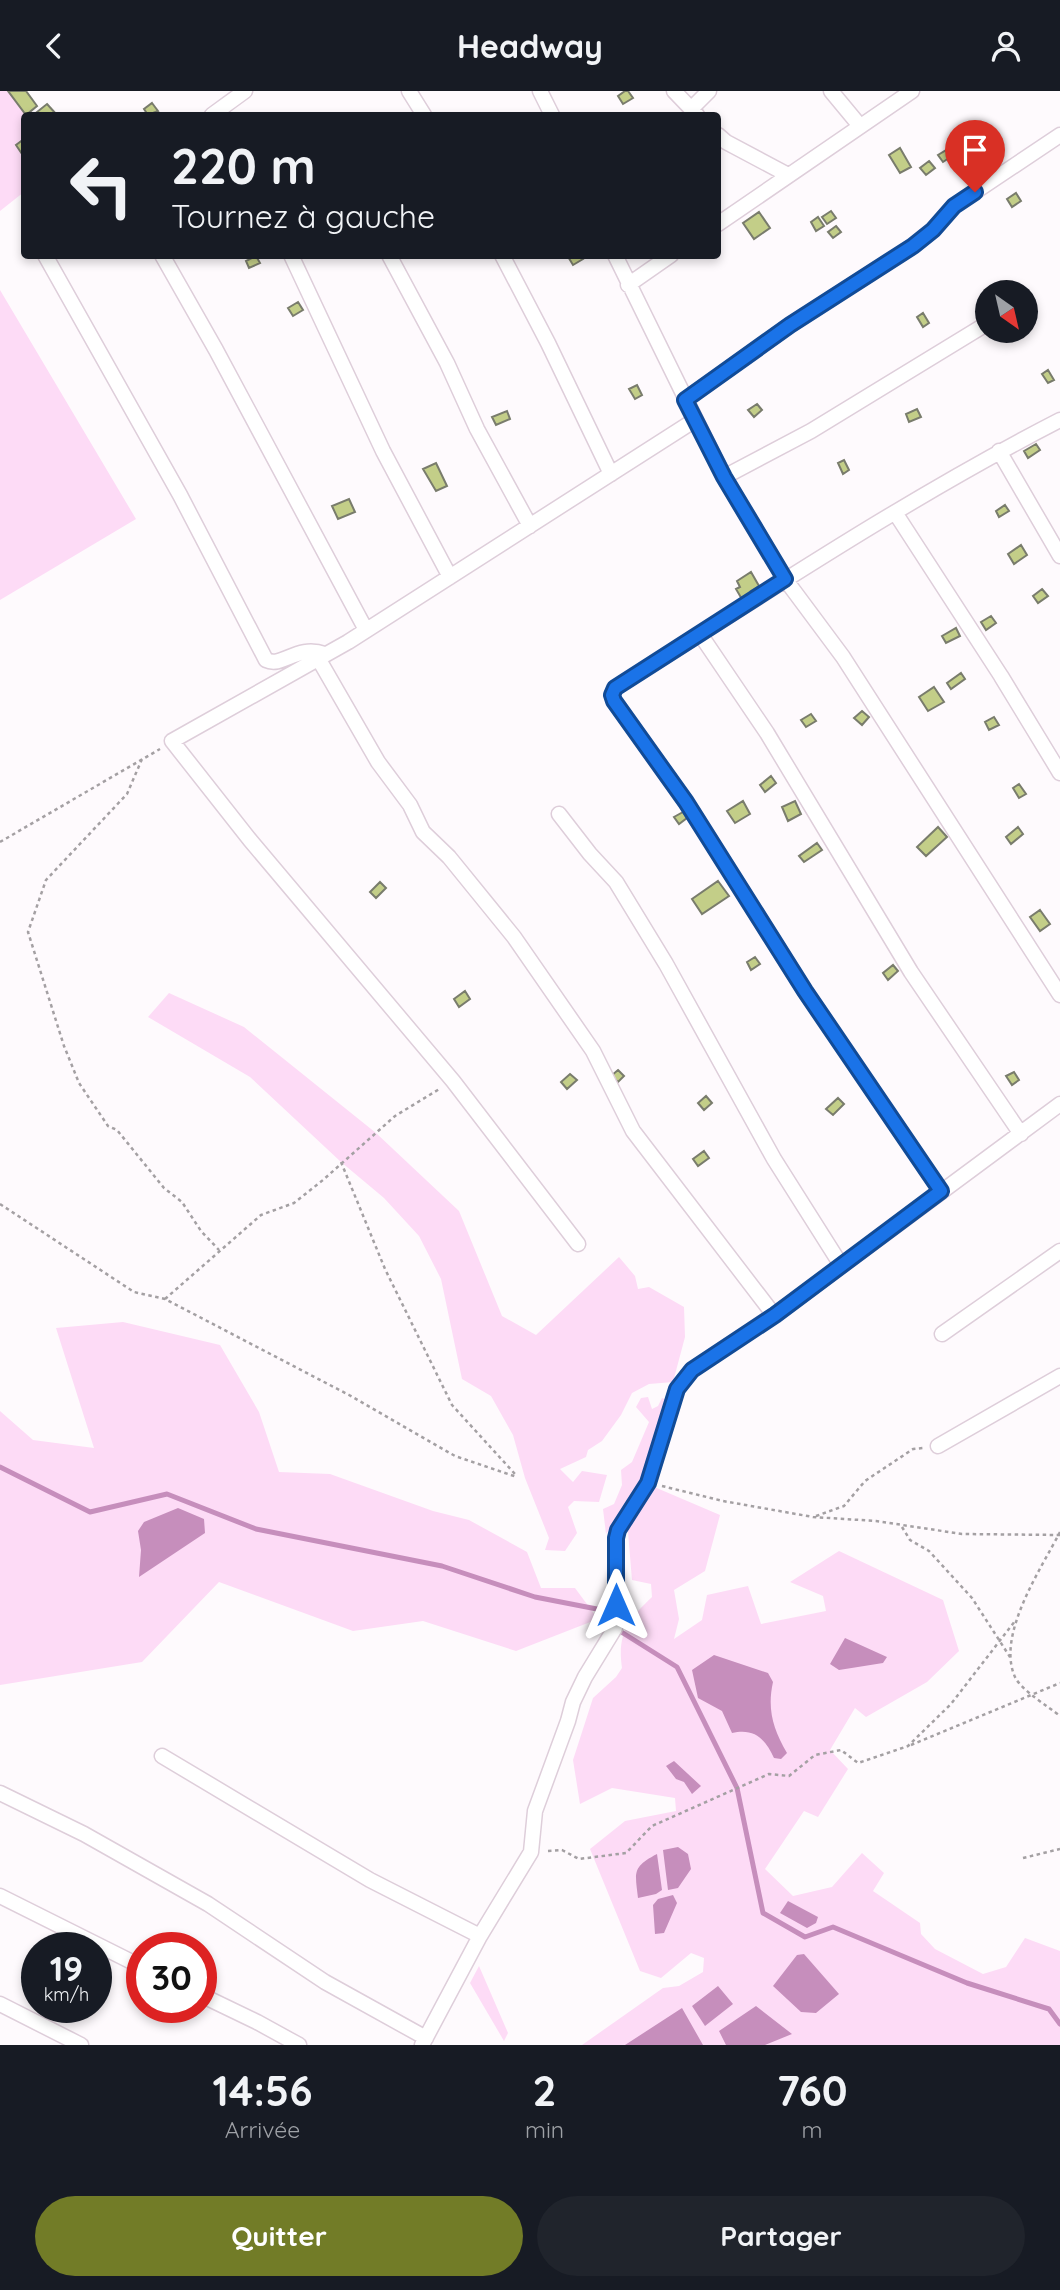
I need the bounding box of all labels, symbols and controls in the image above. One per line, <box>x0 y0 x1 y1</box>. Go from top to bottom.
text: Headway <box>457 26 603 66</box>
icon: back <box>35 27 73 65</box>
icon: person <box>987 27 1025 65</box>
pin <box>945 120 1005 192</box>
icon: arrive <box>956 131 994 169</box>
text: 220 m <box>171 135 316 196</box>
icon: left <box>56 140 147 231</box>
text: Tournez à gauche <box>171 196 435 236</box>
north arrow <box>975 280 1038 343</box>
map controls <box>975 280 1038 343</box>
position arrow <box>579 1568 653 1642</box>
speed limit sign: 30 <box>126 1932 217 2023</box>
text: 19 <box>50 1946 83 1990</box>
text: km/h <box>44 1983 89 2006</box>
text: 14:56 <box>213 2064 312 2117</box>
text: 2 <box>533 2064 557 2117</box>
text: 760 <box>777 2064 847 2117</box>
text: Arrivée <box>225 2115 300 2144</box>
text: min <box>525 2115 564 2144</box>
text: m <box>802 2115 823 2144</box>
button: Quitter <box>35 2196 523 2276</box>
button: Partager <box>537 2196 1025 2276</box>

